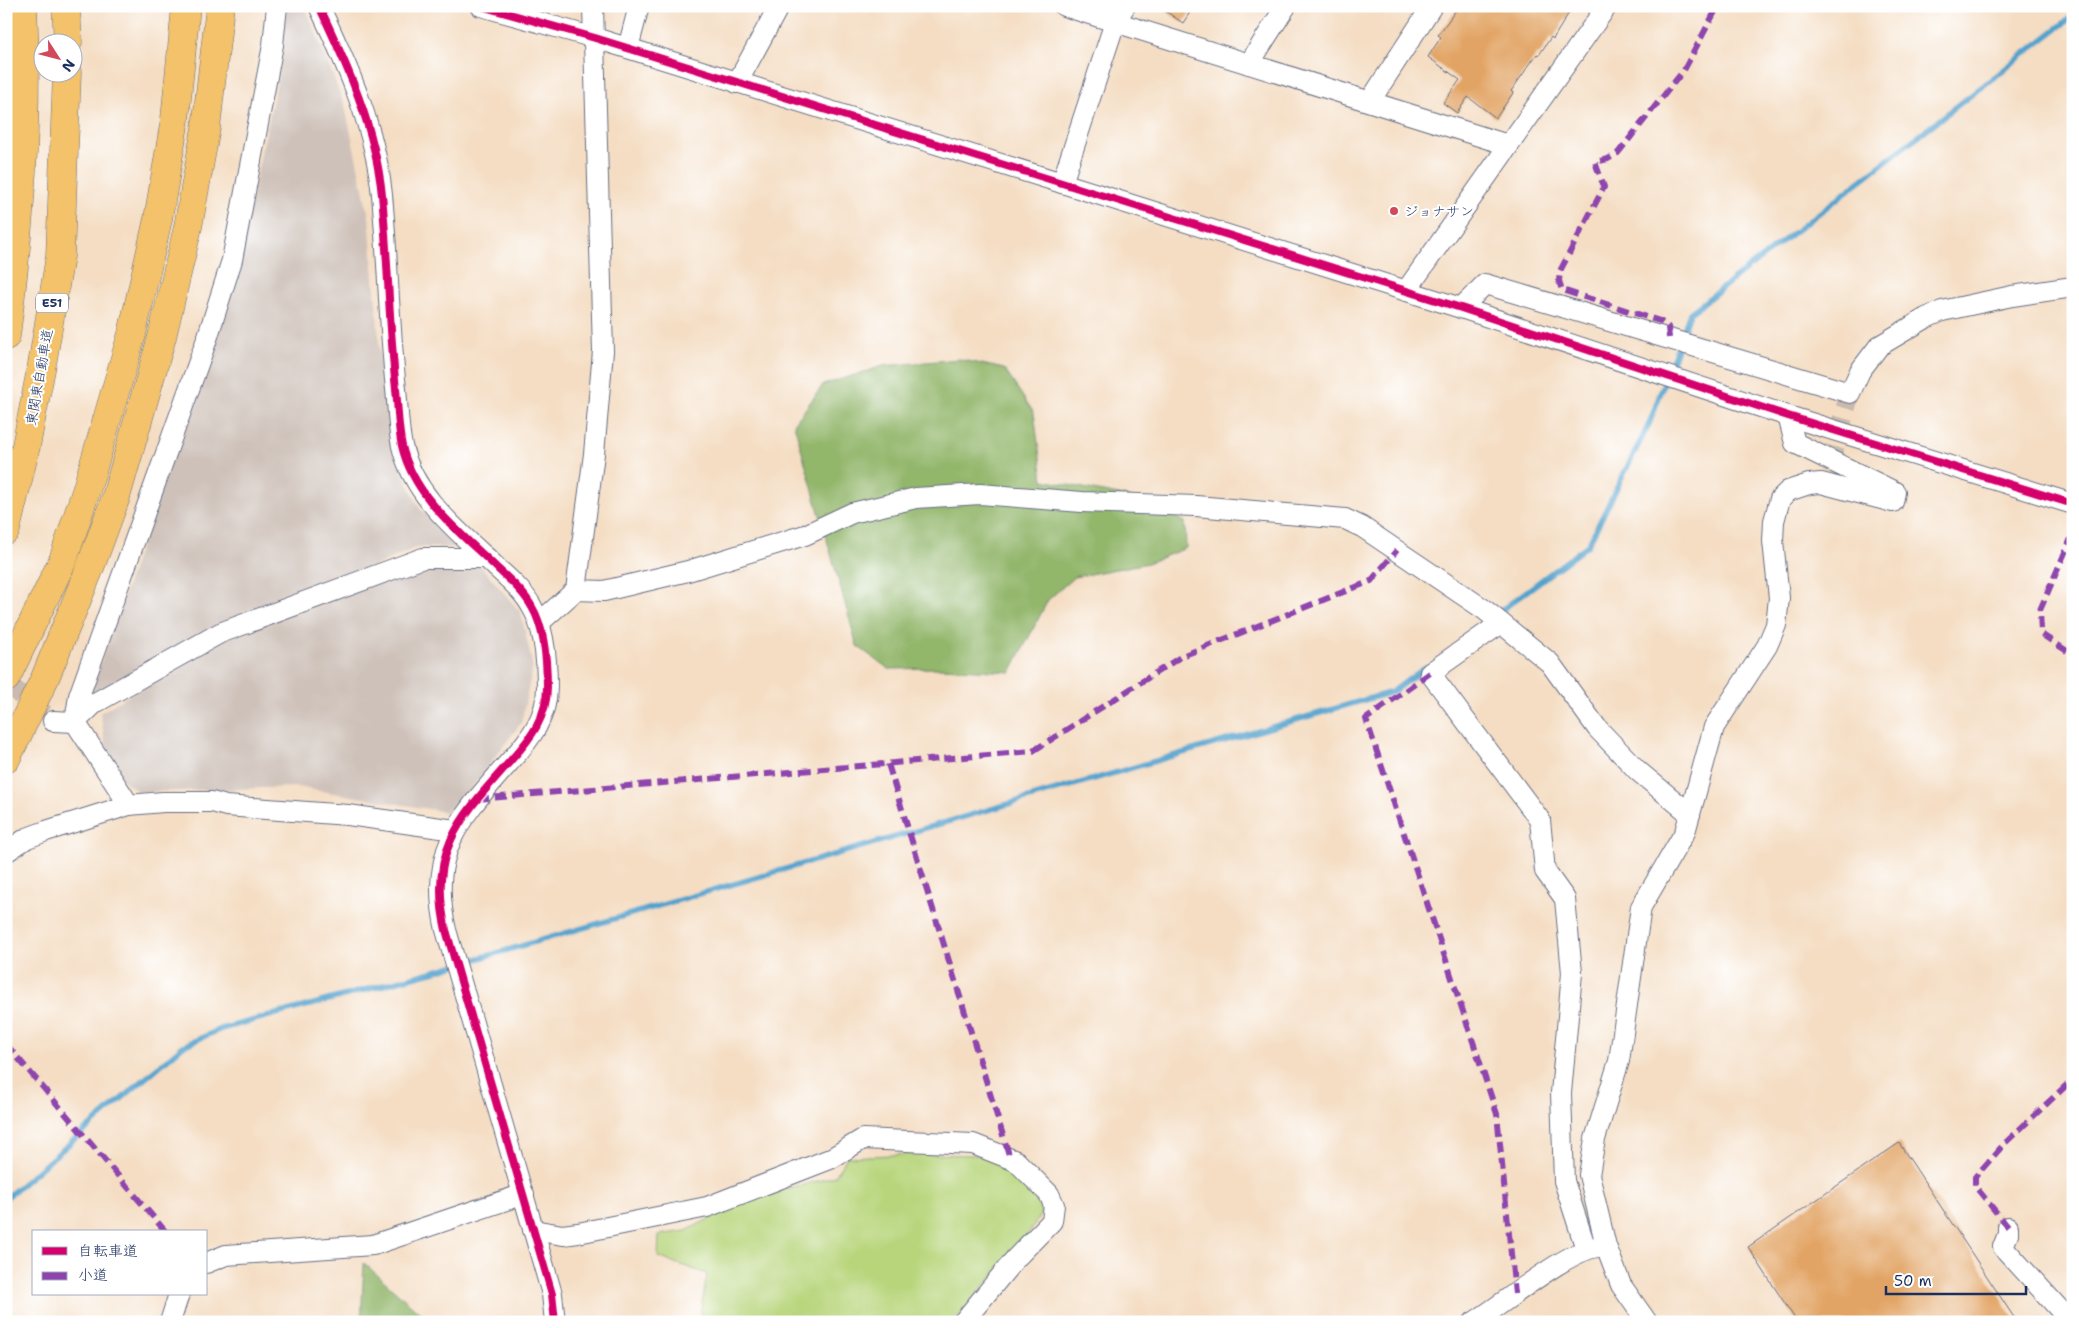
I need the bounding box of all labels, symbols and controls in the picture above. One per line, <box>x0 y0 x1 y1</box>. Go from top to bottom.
north arrow <box>32 32 82 82</box>
text: N <box>58 56 79 75</box>
place label: ジョナサン <box>1404 202 1474 220</box>
marker: ジョナサン <box>1388 205 1400 217</box>
road number: E51 <box>36 294 68 312</box>
street label: 東関東自動車道 <box>22 327 56 427</box>
legend <box>32 1230 208 1296</box>
text: 自転車道 <box>78 1241 138 1261</box>
scale bar <box>1886 1263 2026 1295</box>
text: 小道 <box>78 1265 108 1285</box>
text: 50 m <box>1894 1271 1932 1291</box>

